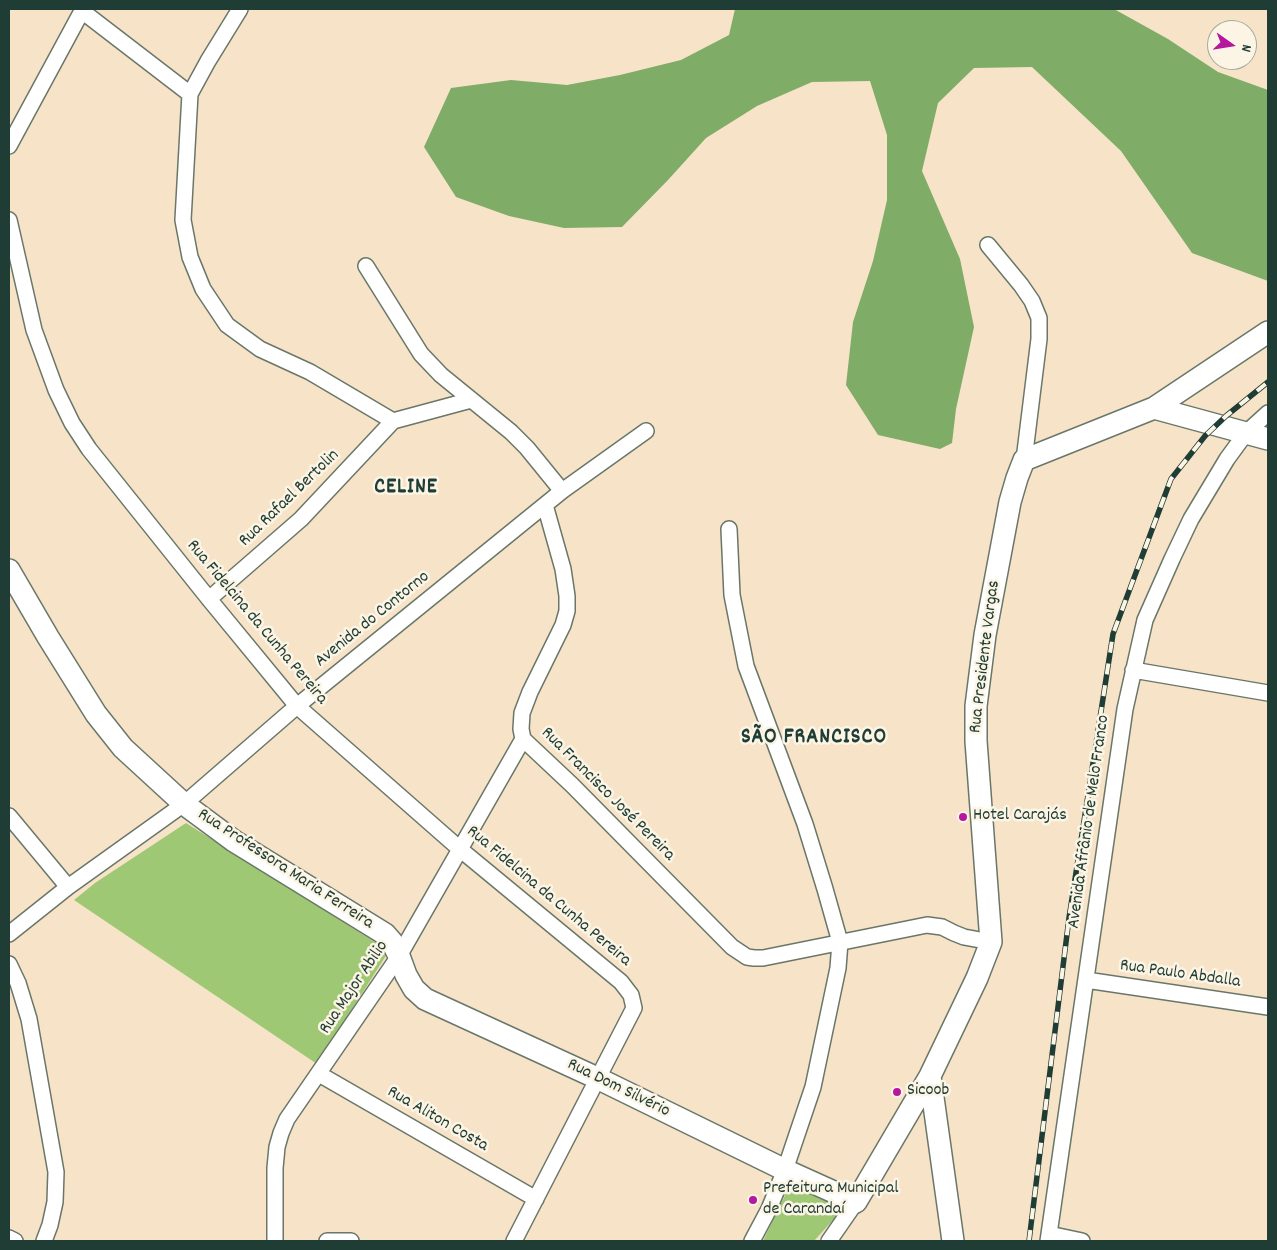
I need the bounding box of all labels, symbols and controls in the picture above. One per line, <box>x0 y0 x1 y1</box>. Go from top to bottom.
north arrow <box>1207 20 1257 70</box>
text: N <box>1235 43 1256 54</box>
street label: Rua Rafael Bertolin <box>235 446 345 552</box>
district label: CELINE <box>373 476 439 502</box>
street label: Rua Fidelcina da Cunha Pereira <box>181 536 331 710</box>
street label: Avenida do Contorno <box>311 567 435 673</box>
street label: Rua Presidente Vargas <box>966 579 1006 735</box>
street label: Avenida Afrânio de Melo Franco <box>1064 714 1116 930</box>
street label: Rua Francisco José Pereira <box>535 723 679 867</box>
district label: SÃO FRANCISCO <box>739 726 889 752</box>
street label: Rua Professora Maria Ferreira <box>193 805 377 935</box>
place label: Hotel Carajás <box>973 806 1067 828</box>
marker: Hotel Carajás <box>957 811 969 823</box>
street label: Rua Fidelcina da Cunha Pereira <box>461 822 635 972</box>
street label: Rua Major Abilio <box>316 937 394 1039</box>
street label: Rua Paulo Abdalla <box>1118 956 1242 994</box>
street label: Rua Dom Silvério <box>563 1055 673 1123</box>
place label: Sicoob <box>907 1081 949 1103</box>
street label: Rua Aliton Costa <box>383 1082 491 1158</box>
marker: Sicoob <box>891 1086 903 1098</box>
place label: Prefeitura Municipal de Carandaí <box>763 1179 898 1222</box>
marker: Prefeitura Municipal de Carandaí <box>747 1194 759 1206</box>

